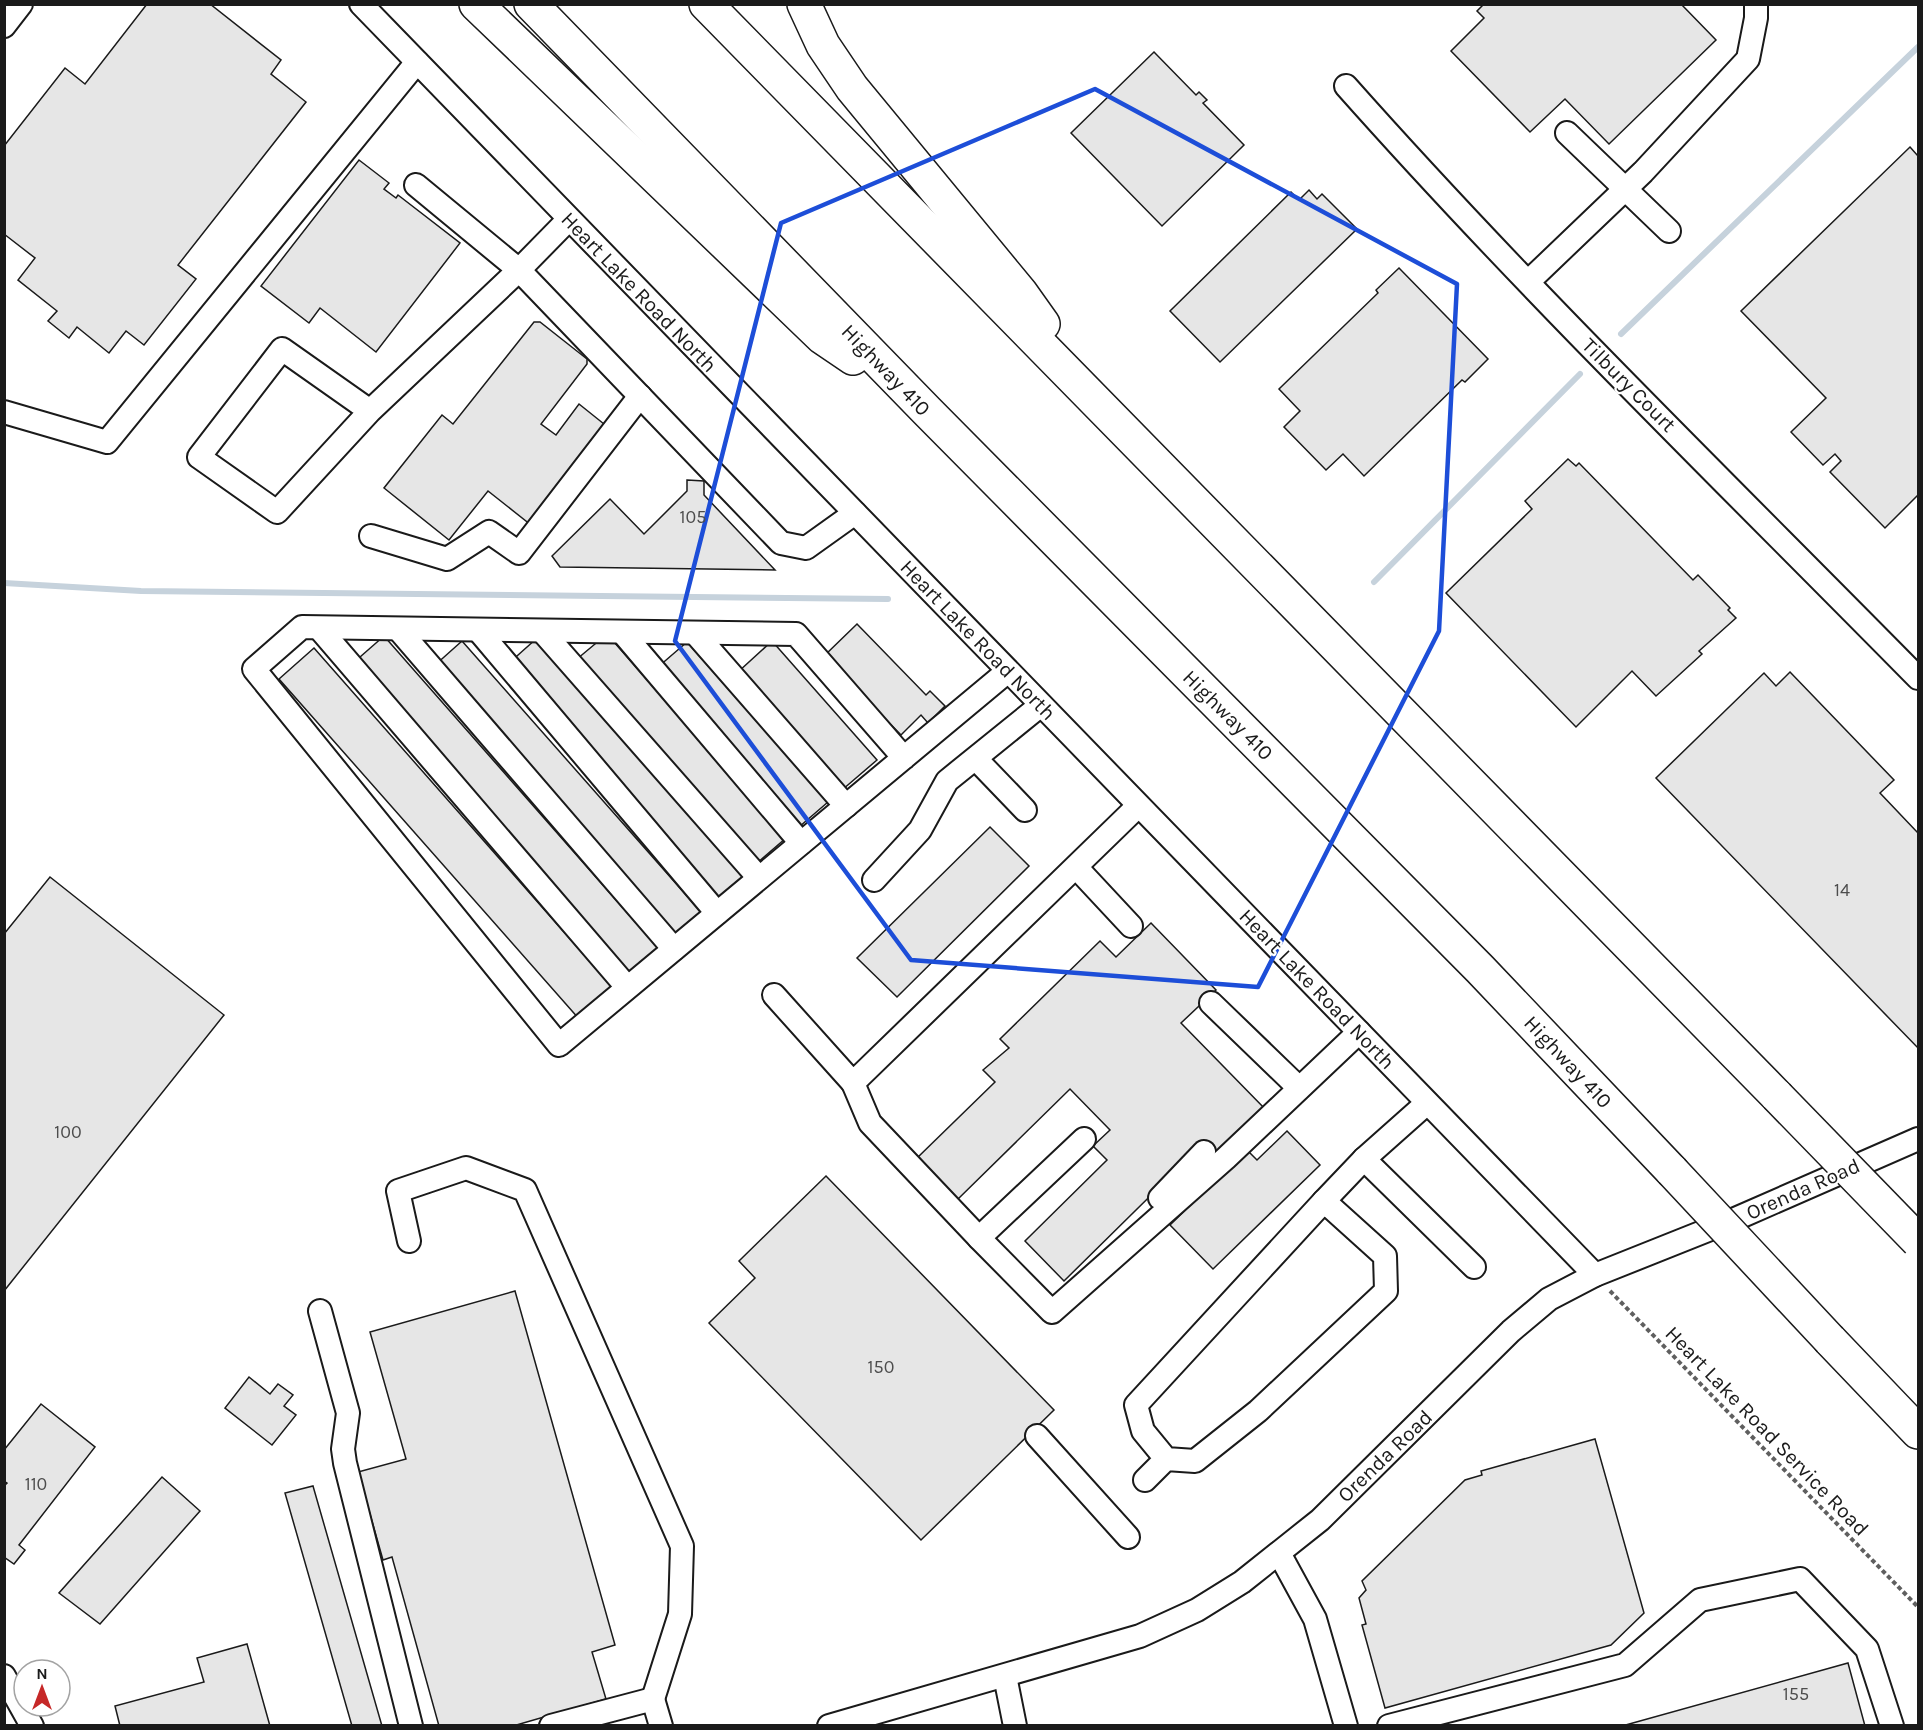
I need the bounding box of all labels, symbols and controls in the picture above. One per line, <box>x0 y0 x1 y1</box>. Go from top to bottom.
street label: Heart Lake Road North <box>556 207 722 377</box>
street label: Highway 410 <box>837 319 935 421</box>
street label: Tilbury Court <box>1577 333 1681 437</box>
house number: 105 <box>680 506 706 528</box>
street label: Heart Lake Road North <box>895 555 1061 725</box>
street label: Highway 410 <box>1178 665 1278 765</box>
house number: 14 <box>1834 879 1850 901</box>
street label: Heart Lake Road North <box>1234 904 1400 1074</box>
street label: Highway 410 <box>1519 1011 1617 1113</box>
house number: 100 <box>54 1121 82 1143</box>
street label: Orenda Road <box>1742 1153 1864 1225</box>
street label: Heart Lake Road Service Road <box>1660 1321 1874 1541</box>
house number: 150 <box>868 1356 894 1378</box>
street label: Orenda Road <box>1333 1405 1437 1507</box>
house number: 110 <box>25 1473 47 1495</box>
north arrow <box>12 1658 72 1718</box>
text: N <box>36 1664 48 1683</box>
house number: 155 <box>1783 1683 1809 1705</box>

